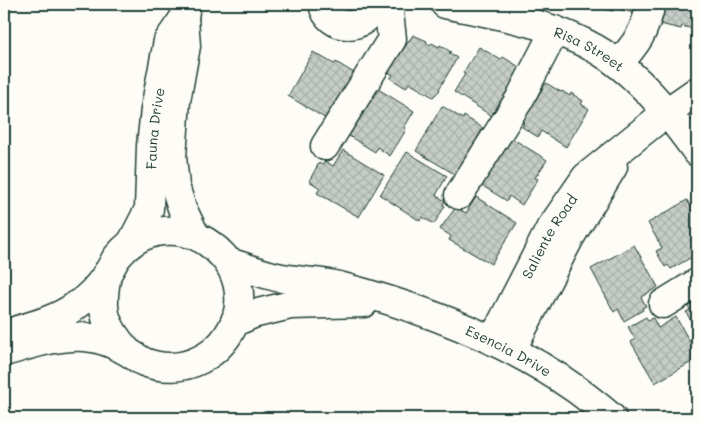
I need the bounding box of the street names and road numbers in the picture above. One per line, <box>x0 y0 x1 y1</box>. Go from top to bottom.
street label: Risa Street <box>552 21 629 75</box>
street label: Fauna Drive <box>141 86 168 170</box>
street label: Saliente Road <box>517 190 581 282</box>
street label: Esencia Drive <box>463 320 555 380</box>

